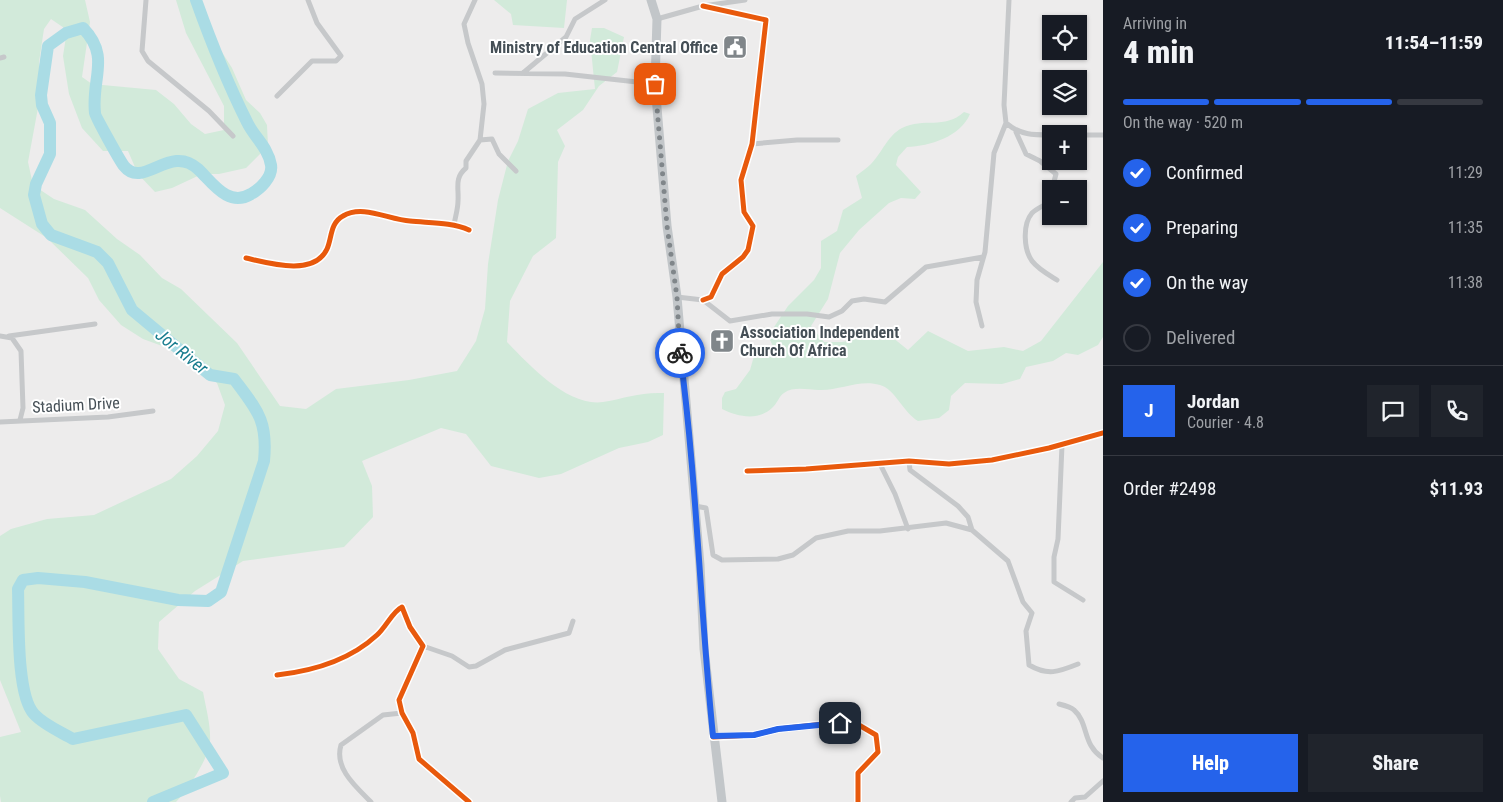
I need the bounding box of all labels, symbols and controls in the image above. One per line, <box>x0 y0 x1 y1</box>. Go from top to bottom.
text: Arriving in <box>1123 14 1187 33</box>
map controls <box>1042 15 1087 225</box>
button: locate <box>1042 15 1087 60</box>
text: 11:54–11:59 <box>1385 31 1483 54</box>
text: 4 min <box>1123 33 1194 71</box>
public building icon: Ministry of Education Central Office <box>722 34 748 60</box>
place label: Ministry of Education Central Office <box>490 38 718 57</box>
pin <box>634 63 676 105</box>
icon: bag <box>641 70 669 98</box>
button: layers <box>1042 70 1087 115</box>
text: On the way · 520 m <box>1123 113 1243 132</box>
button: + <box>1042 125 1087 170</box>
icon: check <box>1123 159 1151 187</box>
text: Confirmed <box>1166 161 1243 184</box>
text: 11:29 <box>1448 163 1483 182</box>
button: − <box>1042 180 1087 225</box>
icon: check <box>1123 214 1151 242</box>
text: Preparing <box>1166 216 1238 239</box>
text: 11:35 <box>1448 218 1483 237</box>
icon: check <box>1123 269 1151 297</box>
text: On the way <box>1166 271 1248 294</box>
text: 11:38 <box>1448 273 1483 292</box>
place label: Association Independent Church Of Africa <box>740 323 899 360</box>
water label: Jor River <box>152 324 213 379</box>
text: Delivered <box>1166 326 1235 349</box>
courier <box>655 328 705 378</box>
church icon: Association Independent Church Of Africa <box>709 328 735 354</box>
icon: bike <box>666 339 694 367</box>
button: chat <box>1367 385 1419 437</box>
button: phone <box>1431 385 1483 437</box>
text: Jordan <box>1187 390 1240 413</box>
street label: Stadium Drive <box>32 393 120 417</box>
text: J <box>1144 399 1154 422</box>
text: Courier · 4.8 <box>1187 413 1264 432</box>
text: Order #2498 <box>1123 477 1216 500</box>
text: $11.93 <box>1429 477 1483 500</box>
pin <box>819 702 861 744</box>
icon: home <box>826 709 854 737</box>
button: Help <box>1123 734 1298 792</box>
button: Share <box>1308 734 1483 792</box>

